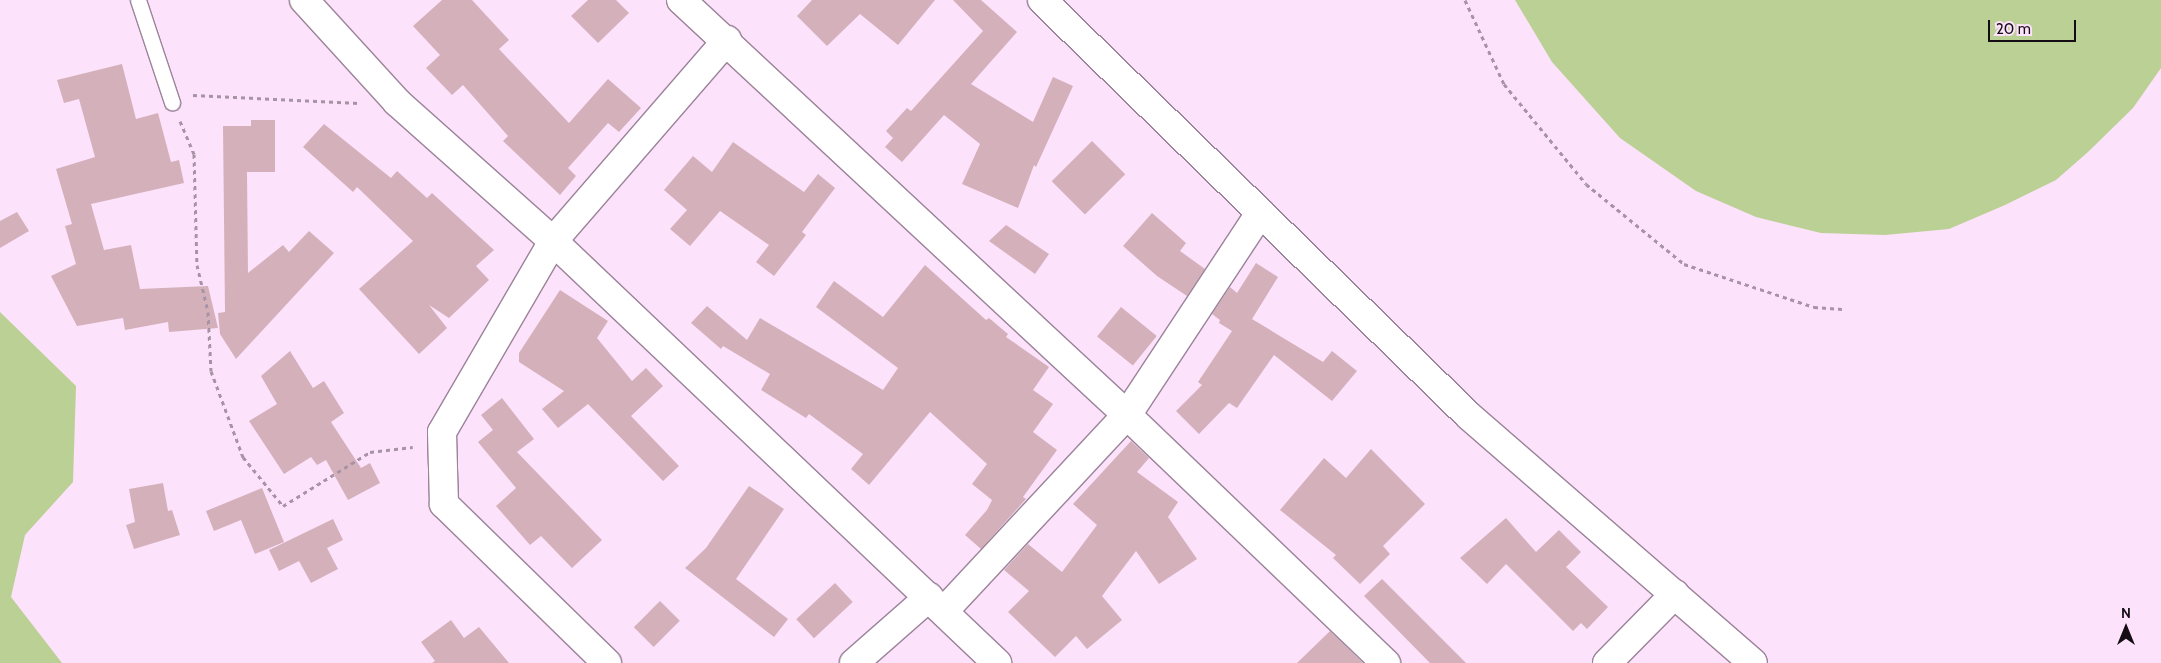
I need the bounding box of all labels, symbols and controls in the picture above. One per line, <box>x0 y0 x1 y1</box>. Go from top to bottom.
scale bar <box>1991 10 2078 42</box>
text: 20 m <box>1996 20 2031 38</box>
north arrow <box>2101 603 2151 653</box>
text: N <box>2121 604 2131 622</box>

